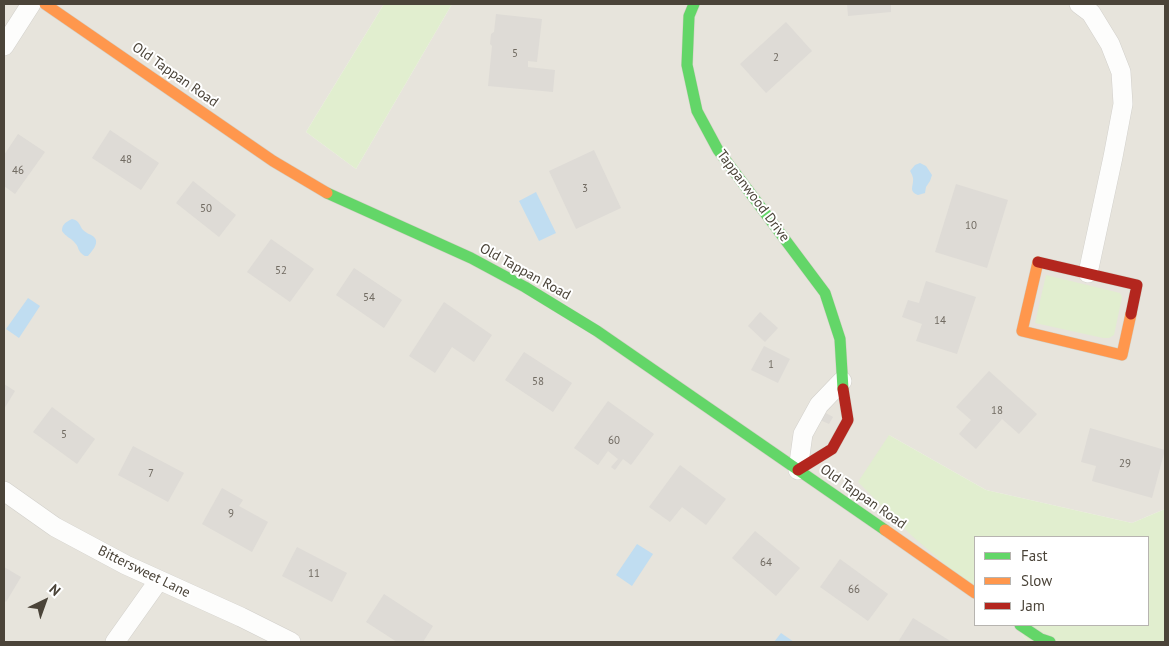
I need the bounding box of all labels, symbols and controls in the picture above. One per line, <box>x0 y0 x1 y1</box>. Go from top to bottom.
street label: Old Tappan Road <box>129 39 221 111</box>
house number: 5 <box>512 47 518 61</box>
house number: 2 <box>773 51 779 65</box>
street label: Tappanwood Drive <box>713 147 793 245</box>
house number: 48 <box>120 153 132 167</box>
house number: 46 <box>12 164 24 178</box>
house number: 3 <box>582 182 588 196</box>
house number: 50 <box>200 202 212 216</box>
house number: 10 <box>965 219 977 233</box>
street label: Old Tappan Road <box>477 240 573 304</box>
house number: 52 <box>275 264 287 278</box>
house number: 54 <box>363 291 375 305</box>
house number: 14 <box>934 314 946 328</box>
house number: 1 <box>768 358 774 372</box>
house number: 58 <box>532 375 544 389</box>
house number: 18 <box>991 404 1003 418</box>
house number: 5 <box>61 428 67 442</box>
house number: 60 <box>608 434 620 448</box>
house number: 29 <box>1119 457 1131 471</box>
street label: Old Tappan Road <box>817 461 909 533</box>
house number: 7 <box>148 467 154 481</box>
house number: 9 <box>228 507 234 521</box>
legend <box>974 536 1149 626</box>
street label: Bittersweet Lane <box>95 542 193 602</box>
text: Fast <box>1021 546 1048 565</box>
house number: 64 <box>760 556 772 570</box>
house number: 11 <box>308 567 320 581</box>
text: Slow <box>1021 571 1052 590</box>
north arrow <box>20 576 70 626</box>
text: N <box>46 580 64 600</box>
house number: 66 <box>848 583 860 597</box>
text: Jam <box>1021 596 1045 615</box>

